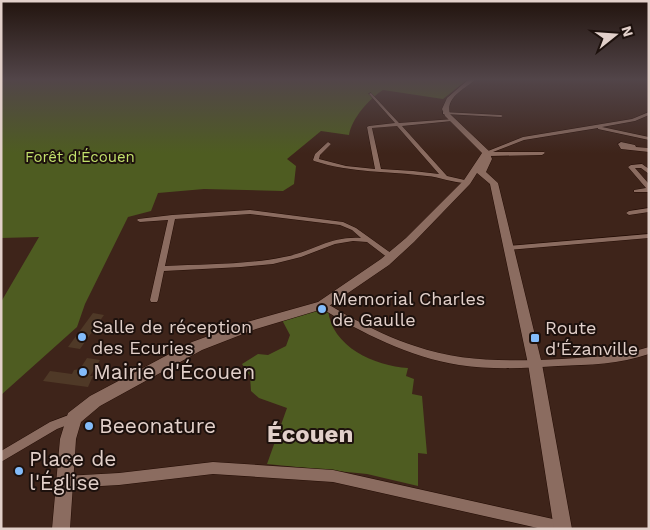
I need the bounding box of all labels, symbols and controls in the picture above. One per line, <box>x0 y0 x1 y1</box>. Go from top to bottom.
north arrow <box>590 10 640 60</box>
text: N <box>618 24 637 38</box>
park label: Forêt d'Écouen <box>25 148 135 166</box>
place label: Memorial Charles de Gaulle <box>332 288 485 330</box>
marker: Memorial Charles de Gaulle <box>316 303 328 315</box>
place label: Salle de réception des Ecuries <box>92 316 252 358</box>
place label: Route d'Ézanville <box>545 317 638 359</box>
marker: Salle de réception des Ecuries <box>76 331 88 343</box>
marker: Route d'Ézanville <box>529 332 541 344</box>
place label: Mairie d'Écouen <box>93 359 255 384</box>
marker: Mairie d'Écouen <box>77 366 89 378</box>
place label: Beeonature <box>99 413 216 438</box>
marker: Beeonature <box>83 420 95 432</box>
district label: Écouen <box>267 420 353 448</box>
place label: Place de l'Église <box>29 446 116 495</box>
marker: Place de l'Église <box>13 465 25 477</box>

